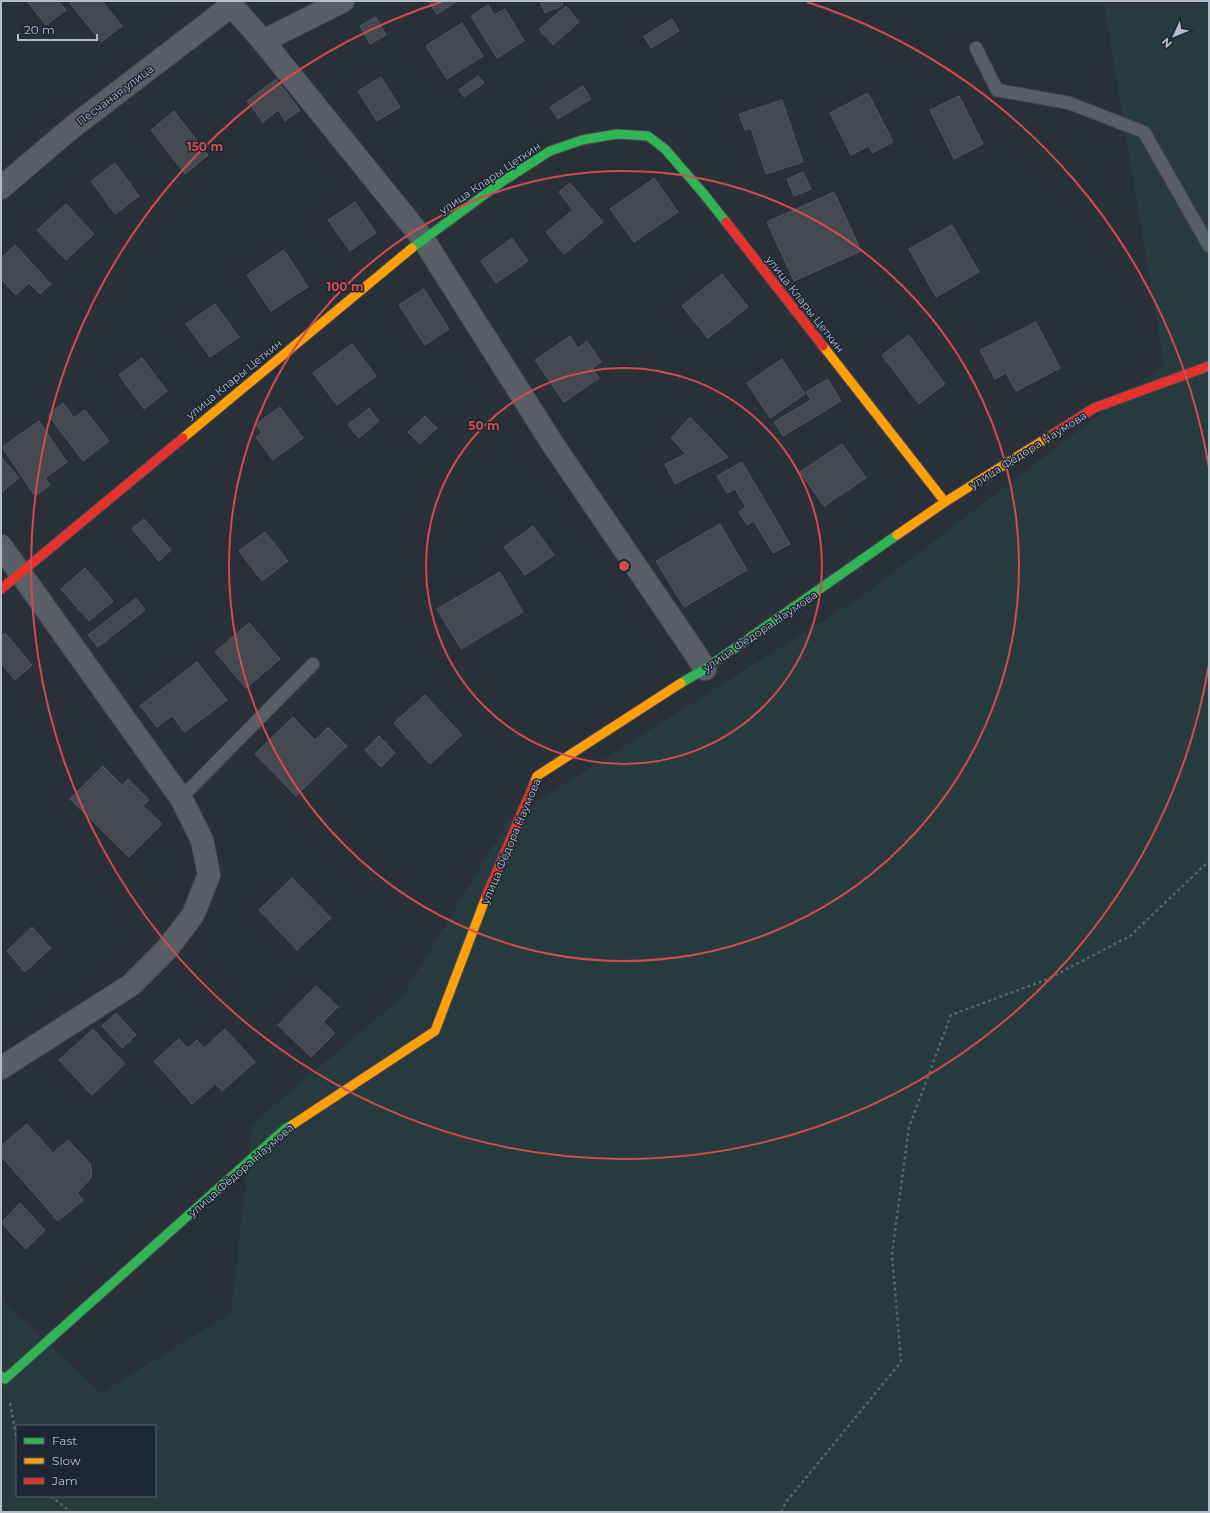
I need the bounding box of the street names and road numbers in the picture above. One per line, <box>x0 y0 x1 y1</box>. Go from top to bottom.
street label: Песчаная улица <box>74 61 156 129</box>
street label: улица Клары Цеткин <box>436 139 543 218</box>
street label: улица Клары Цеткин <box>762 252 847 355</box>
street label: улица Клары Цеткин <box>182 336 285 423</box>
street label: улица Фёдора Наумова <box>966 408 1089 492</box>
street label: улица Фёдора Наумова <box>699 587 820 675</box>
street label: улица Фёдора Наумова <box>478 776 544 907</box>
street label: улица Фёдора Наумова <box>185 1120 297 1220</box>

